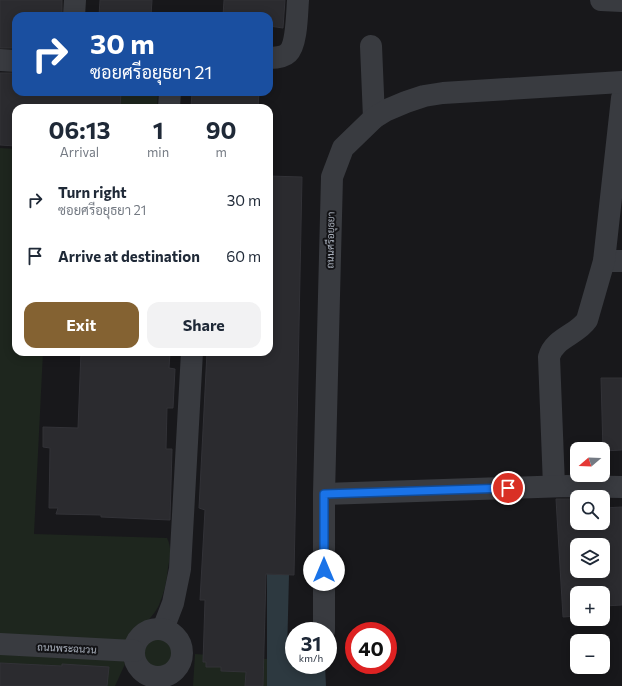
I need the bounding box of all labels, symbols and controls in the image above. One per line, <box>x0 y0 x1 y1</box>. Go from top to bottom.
text: 30 m <box>90 26 155 60</box>
icon: right <box>24 28 76 80</box>
text: ซอยศรีอยุธยา 21 <box>90 61 212 83</box>
text: 06:13 <box>49 115 110 144</box>
text: 1 <box>153 115 164 144</box>
text: 90 <box>206 115 236 144</box>
text: Arrival <box>60 144 99 160</box>
text: min <box>147 144 169 160</box>
text: m <box>215 144 227 160</box>
text: Turn right <box>58 183 127 201</box>
icon: right <box>24 189 46 211</box>
text: 30 m <box>227 191 261 209</box>
text: ซอยศรีอยุธยา 21 <box>58 202 146 218</box>
street label: ถนนศรีอยุธยา <box>324 211 338 269</box>
icon: arrive <box>24 245 46 267</box>
text: Arrive at destination <box>58 247 200 265</box>
text: 60 m <box>226 247 261 265</box>
button: Exit <box>24 302 139 348</box>
button: Share <box>147 302 261 348</box>
north arrow <box>570 442 610 482</box>
map controls <box>570 442 610 674</box>
pin <box>491 471 525 505</box>
icon: arrive <box>497 477 519 499</box>
button: search <box>570 490 610 530</box>
button: layers <box>570 538 610 578</box>
position arrow <box>303 549 345 591</box>
button: + <box>570 586 610 626</box>
speed limit sign: 40 <box>345 622 397 674</box>
text: 31 <box>301 631 321 655</box>
button: − <box>570 634 610 674</box>
street label: ถนนพระฉนวน <box>37 640 97 656</box>
text: km/h <box>299 652 323 664</box>

